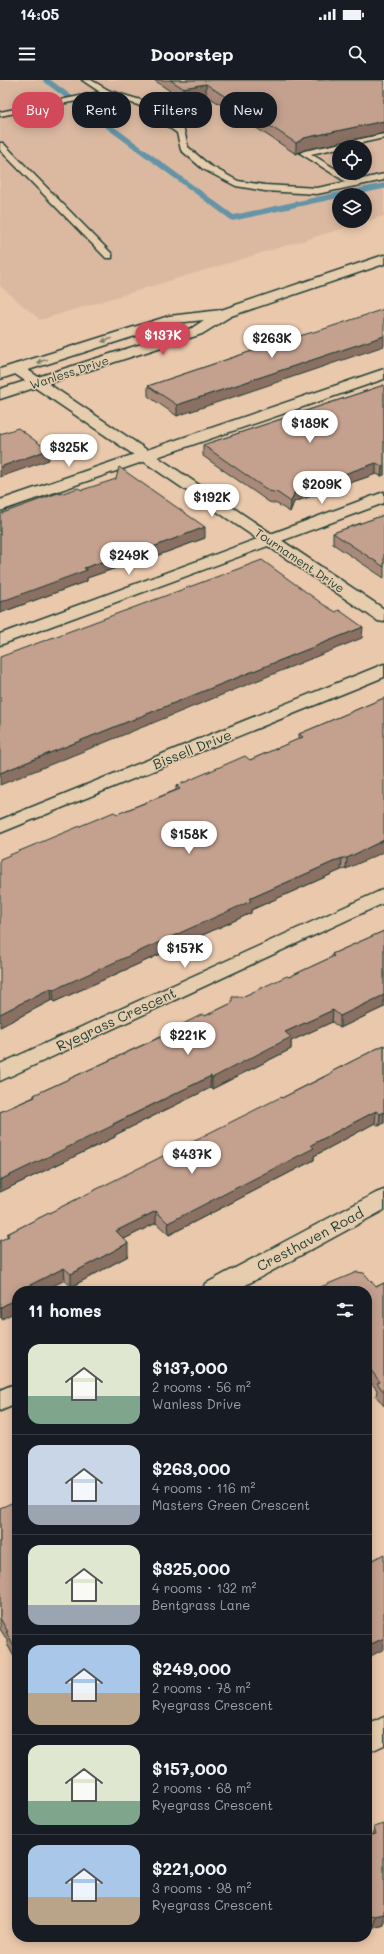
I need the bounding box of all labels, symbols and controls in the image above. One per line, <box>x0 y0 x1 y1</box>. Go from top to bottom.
text: 14:05 <box>20 4 59 24</box>
text: Doorstep <box>150 42 234 66</box>
icon: menu <box>16 43 38 65</box>
icon: search <box>346 43 368 65</box>
chip: Buy <box>12 92 64 128</box>
chip: Rent <box>72 92 131 128</box>
chip: Filters <box>139 92 212 128</box>
chip: New <box>220 92 277 128</box>
map controls <box>332 140 372 228</box>
button: locate <box>332 140 372 180</box>
button: layers <box>332 188 372 228</box>
pin: $137K <box>135 322 191 356</box>
pin: $263K <box>244 325 300 359</box>
text: $137K <box>144 326 182 343</box>
text: $263K <box>252 329 292 346</box>
one-way arrow <box>101 338 113 344</box>
street label: Wanless Drive <box>27 352 111 392</box>
one-way arrow <box>35 358 47 364</box>
pin: $189K <box>282 410 338 444</box>
text: $189K <box>291 414 329 431</box>
pin: $325K <box>41 434 97 468</box>
text: $325K <box>49 438 89 455</box>
pin: $209K <box>294 471 350 505</box>
text: $209K <box>302 475 342 492</box>
pin: $192K <box>184 484 240 518</box>
text: $192K <box>193 488 231 505</box>
street label: Tournament Drive <box>252 524 348 596</box>
pin: $249K <box>101 542 157 576</box>
text: $249K <box>109 546 149 563</box>
street label: Bissell Drive <box>150 725 234 773</box>
pin: $158K <box>161 821 217 855</box>
text: $158K <box>170 825 208 842</box>
pin: $157K <box>157 935 213 969</box>
text: $157K <box>166 939 204 956</box>
street label: Ryegrass Crescent <box>53 983 179 1055</box>
pin: $221K <box>160 1022 216 1056</box>
text: $221K <box>170 1026 206 1043</box>
pin: $437K <box>164 1141 220 1175</box>
text: $437K <box>172 1145 212 1162</box>
street label: Cresthaven Road <box>253 1203 367 1275</box>
text: 11 homes <box>28 1299 102 1321</box>
icon: filters <box>334 1299 356 1321</box>
text: $137,000 <box>152 1356 228 1378</box>
icon: home <box>60 1360 108 1408</box>
text: 2 rooms · 56 m² <box>152 1378 251 1395</box>
text: Wanless Drive <box>152 1395 241 1412</box>
text: $263,000 <box>152 1457 231 1479</box>
icon: home <box>60 1461 108 1509</box>
text: 4 rooms · 116 m² <box>152 1479 255 1496</box>
text: Masters Green Crescent <box>152 1496 310 1513</box>
text: $325,000 <box>152 1557 230 1579</box>
icon: home <box>60 1561 108 1609</box>
text: 4 rooms · 132 m² <box>152 1579 257 1596</box>
text: Bentgrass Lane <box>152 1596 250 1613</box>
text: $249,000 <box>152 1657 231 1679</box>
icon: home <box>60 1661 108 1709</box>
text: 2 rooms · 78 m² <box>152 1679 251 1696</box>
text: Ryegrass Crescent <box>152 1696 273 1713</box>
text: $157,000 <box>152 1757 227 1779</box>
icon: home <box>60 1761 108 1809</box>
text: 2 rooms · 68 m² <box>152 1779 251 1796</box>
text: Ryegrass Crescent <box>152 1796 273 1813</box>
text: $221,000 <box>152 1857 227 1879</box>
icon: home <box>60 1861 108 1909</box>
text: 3 rooms · 98 m² <box>152 1879 251 1896</box>
text: Ryegrass Crescent <box>152 1896 273 1913</box>

